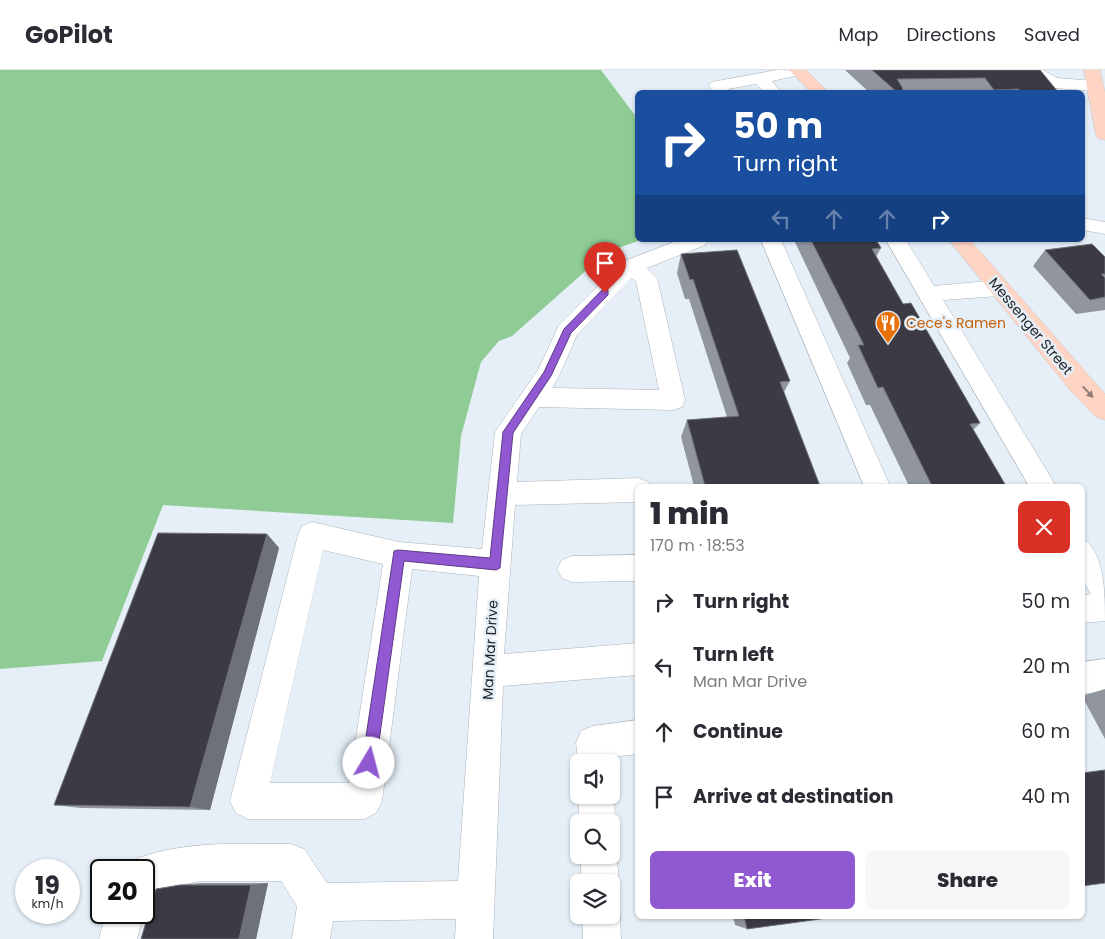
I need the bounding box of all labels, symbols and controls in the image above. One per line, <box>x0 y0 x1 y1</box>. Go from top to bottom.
text: GoPilot <box>25 18 113 51</box>
text: Map <box>839 22 878 47</box>
text: Directions <box>906 22 996 47</box>
text: Saved <box>1024 22 1080 47</box>
text: 50 m <box>733 101 823 150</box>
icon: right <box>650 110 715 175</box>
text: Turn right <box>733 148 838 179</box>
icon: left <box>767 205 795 233</box>
icon: ahead <box>820 205 848 233</box>
icon: ahead <box>873 205 901 233</box>
icon: right <box>926 205 954 233</box>
pin <box>584 242 626 293</box>
icon: arrive <box>591 249 619 277</box>
street label: Messenger Street <box>984 273 1078 379</box>
restaurant icon: Cece's Ramen <box>875 310 901 344</box>
place label: Cece's Ramen <box>906 313 1006 333</box>
one-way arrow <box>1082 386 1094 398</box>
text: 1 min <box>650 492 729 535</box>
button: close <box>1018 501 1070 553</box>
text: 170 m · 18:53 <box>650 534 745 557</box>
icon: right <box>650 588 678 616</box>
text: Turn right <box>693 588 789 615</box>
text: 50 m <box>1021 588 1070 615</box>
street label: Man Mar Drive <box>477 599 503 700</box>
text: Turn left <box>693 641 774 668</box>
icon: left <box>650 653 678 681</box>
text: 20 m <box>1022 653 1070 680</box>
text: Man Mar Drive <box>693 670 807 693</box>
icon: ahead <box>650 718 678 746</box>
text: Continue <box>693 718 783 745</box>
text: 60 m <box>1021 718 1070 745</box>
position arrow <box>342 736 394 788</box>
map controls <box>570 754 620 924</box>
button: sound <box>570 754 620 804</box>
icon: arrive <box>650 783 678 811</box>
text: Arrive at destination <box>693 783 894 810</box>
text: 40 m <box>1021 783 1070 810</box>
button: search <box>570 814 620 864</box>
button: Exit <box>650 851 855 909</box>
button: Share <box>865 851 1070 909</box>
speed limit sign: 20 <box>90 859 155 924</box>
text: 19 <box>35 868 60 903</box>
button: layers <box>570 874 620 924</box>
text: km/h <box>32 895 63 912</box>

